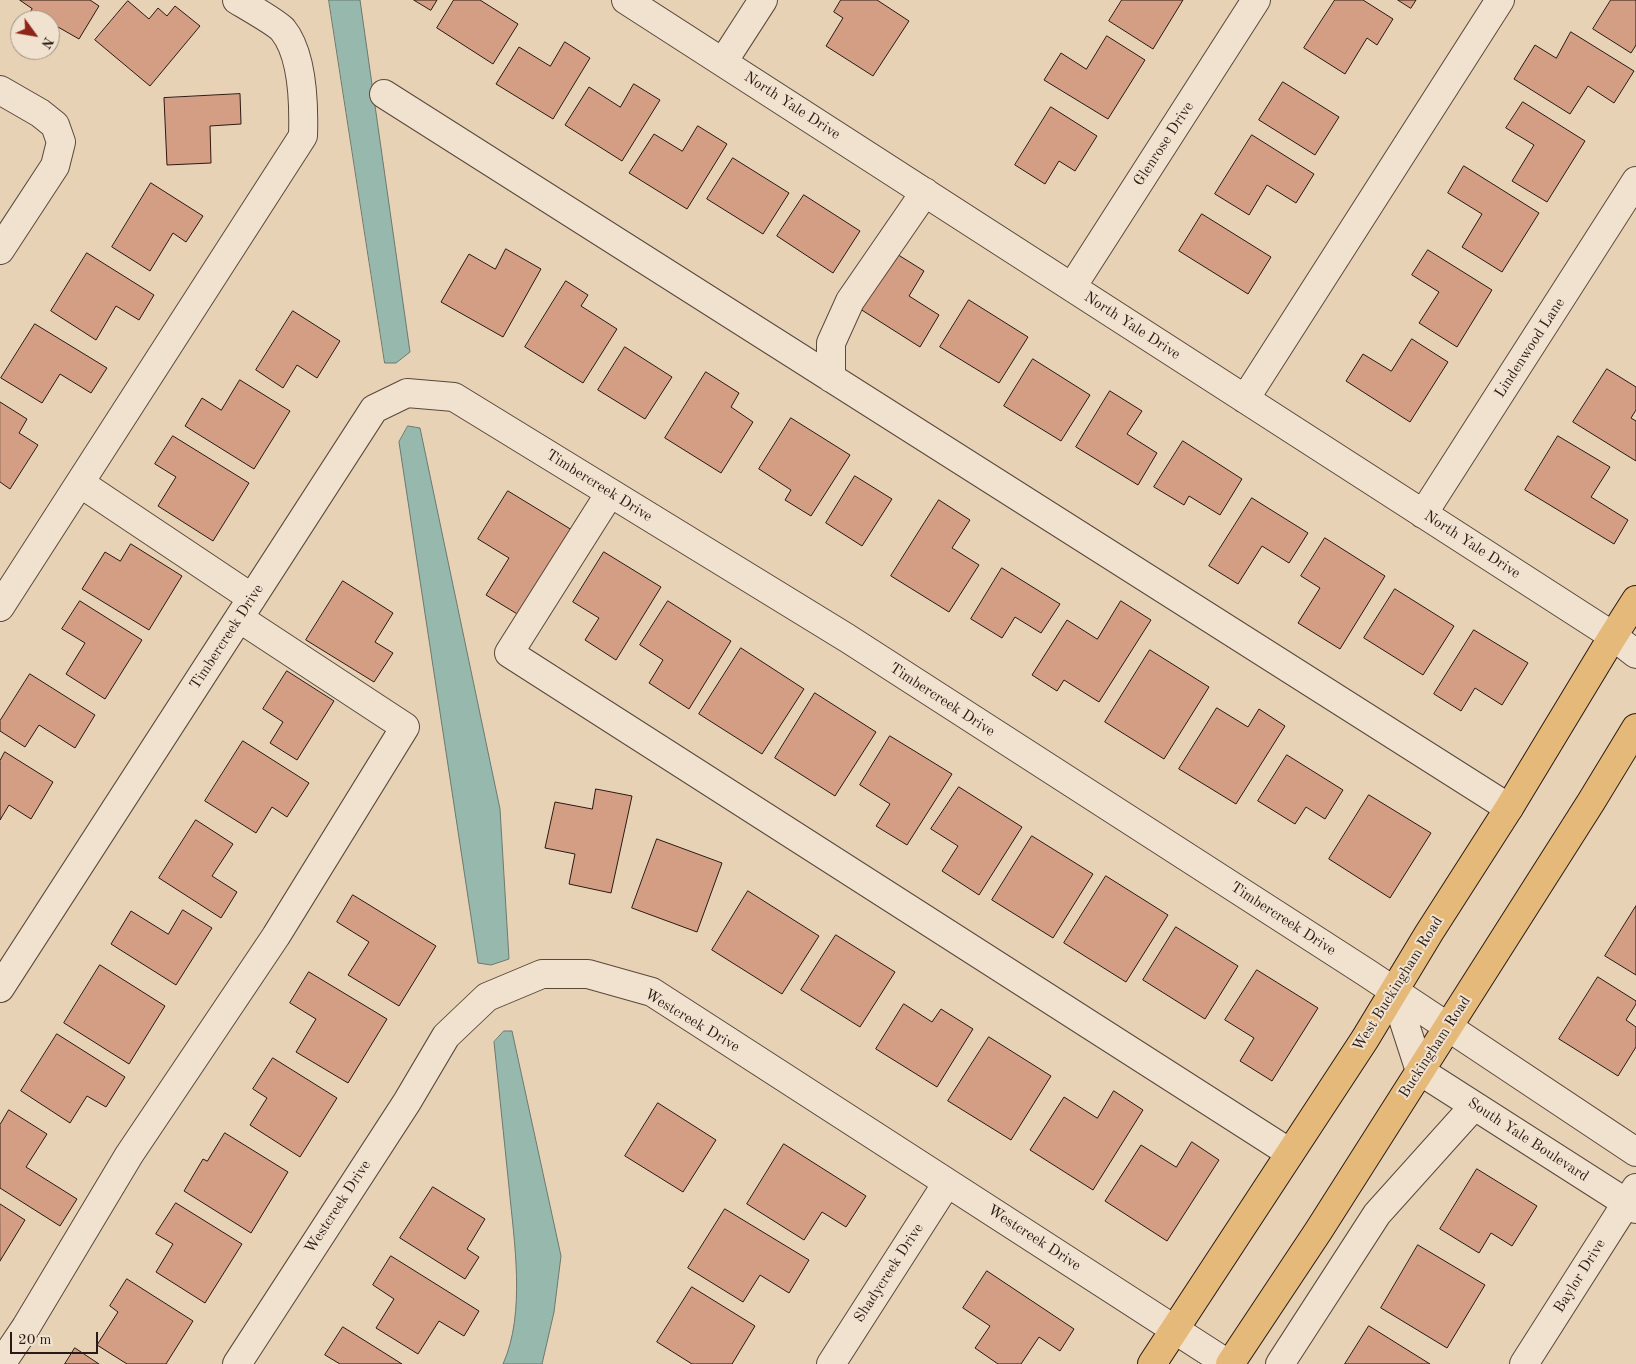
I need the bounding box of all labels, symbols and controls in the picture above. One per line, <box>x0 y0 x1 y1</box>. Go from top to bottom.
north arrow <box>10 10 60 60</box>
text: N <box>38 34 56 51</box>
street label: North Yale Drive <box>740 68 844 144</box>
street label: Glenrose Drive <box>1130 98 1198 190</box>
street label: North Yale Drive <box>1080 288 1184 364</box>
street label: Lindenwood Lane <box>1491 295 1569 401</box>
street label: Timbercreek Drive <box>543 446 655 526</box>
street label: North Yale Drive <box>1420 507 1524 583</box>
street label: Timbercreek Drive <box>186 581 268 693</box>
street label: Timbercreek Drive <box>886 659 998 741</box>
street label: Timbercreek Drive <box>1227 878 1339 960</box>
street label: West Buckingham Road <box>1349 913 1447 1055</box>
street label: Westcreek Drive <box>641 986 743 1056</box>
street label: Buckingham Road <box>1395 993 1475 1101</box>
street label: South Yale Boulevard <box>1464 1094 1592 1186</box>
street label: Westcreek Drive <box>301 1157 375 1257</box>
street label: Westcreek Drive <box>984 1201 1084 1275</box>
street label: Shadycreek Drive <box>850 1220 928 1326</box>
street label: Baylor Drive <box>1550 1236 1610 1316</box>
scale bar <box>12 1322 100 1354</box>
text: 20 m <box>18 1333 52 1348</box>

